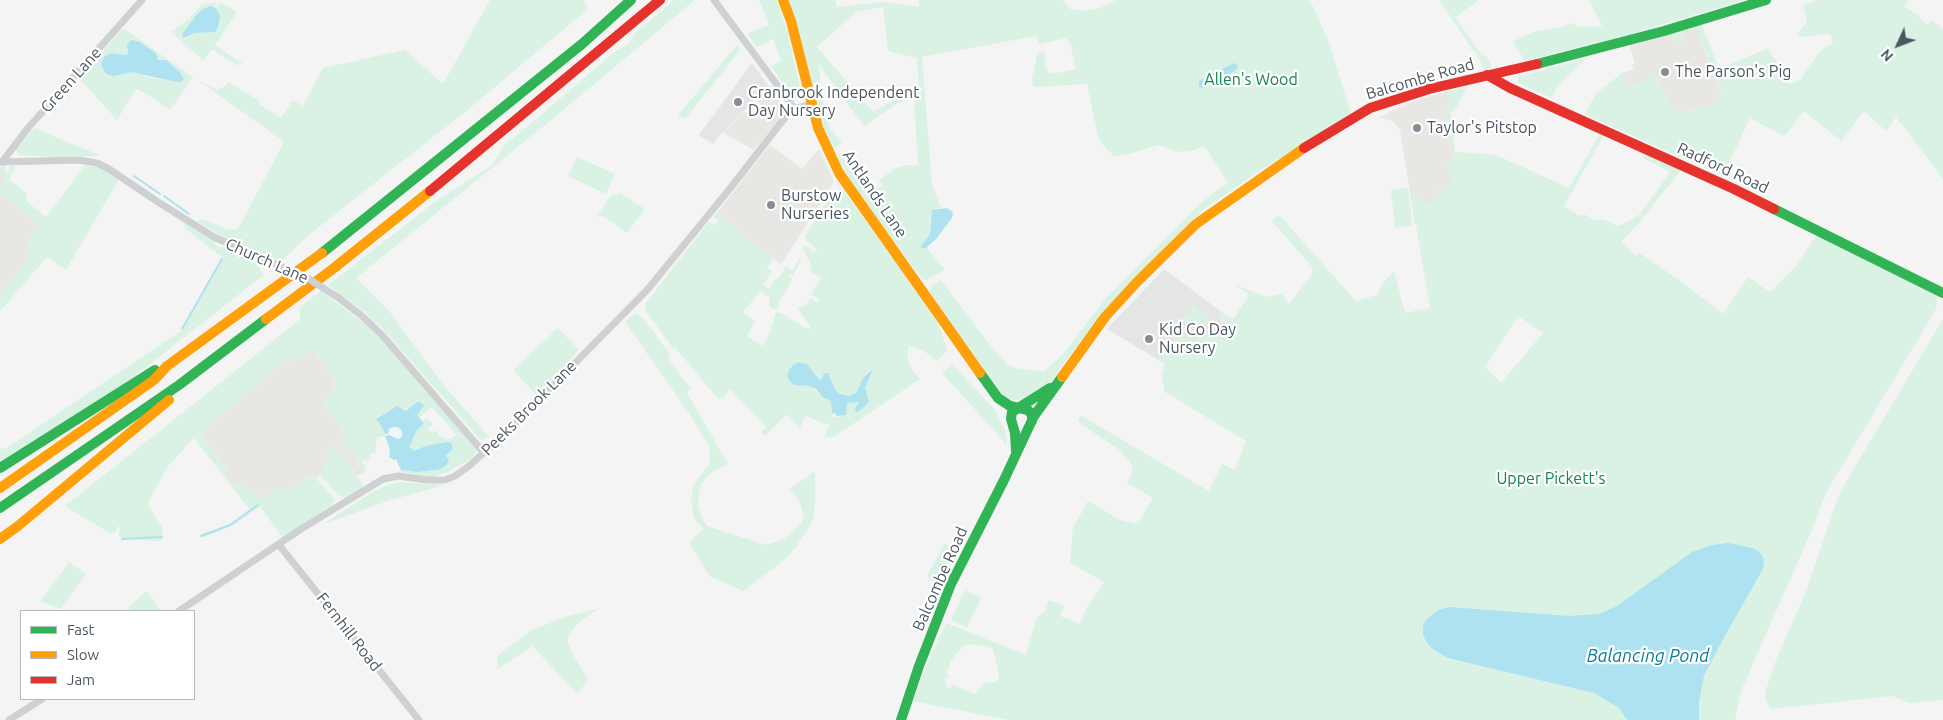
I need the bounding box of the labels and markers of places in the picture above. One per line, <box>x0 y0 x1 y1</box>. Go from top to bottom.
place label: The Parson's Pig <box>1675 62 1791 82</box>
marker: The Parson's Pig <box>1659 66 1671 78</box>
place label: Cranbrook Independent Day Nursery <box>748 83 919 121</box>
marker: Cranbrook Independent Day Nursery <box>732 96 744 108</box>
place label: Taylor's Pitstop <box>1427 118 1537 138</box>
marker: Taylor's Pitstop <box>1411 122 1423 134</box>
place label: Burstow Nurseries <box>781 186 849 224</box>
marker: Burstow Nurseries <box>765 199 777 211</box>
place label: Kid Co Day Nursery <box>1159 320 1236 358</box>
marker: Kid Co Day Nursery <box>1143 333 1155 345</box>

